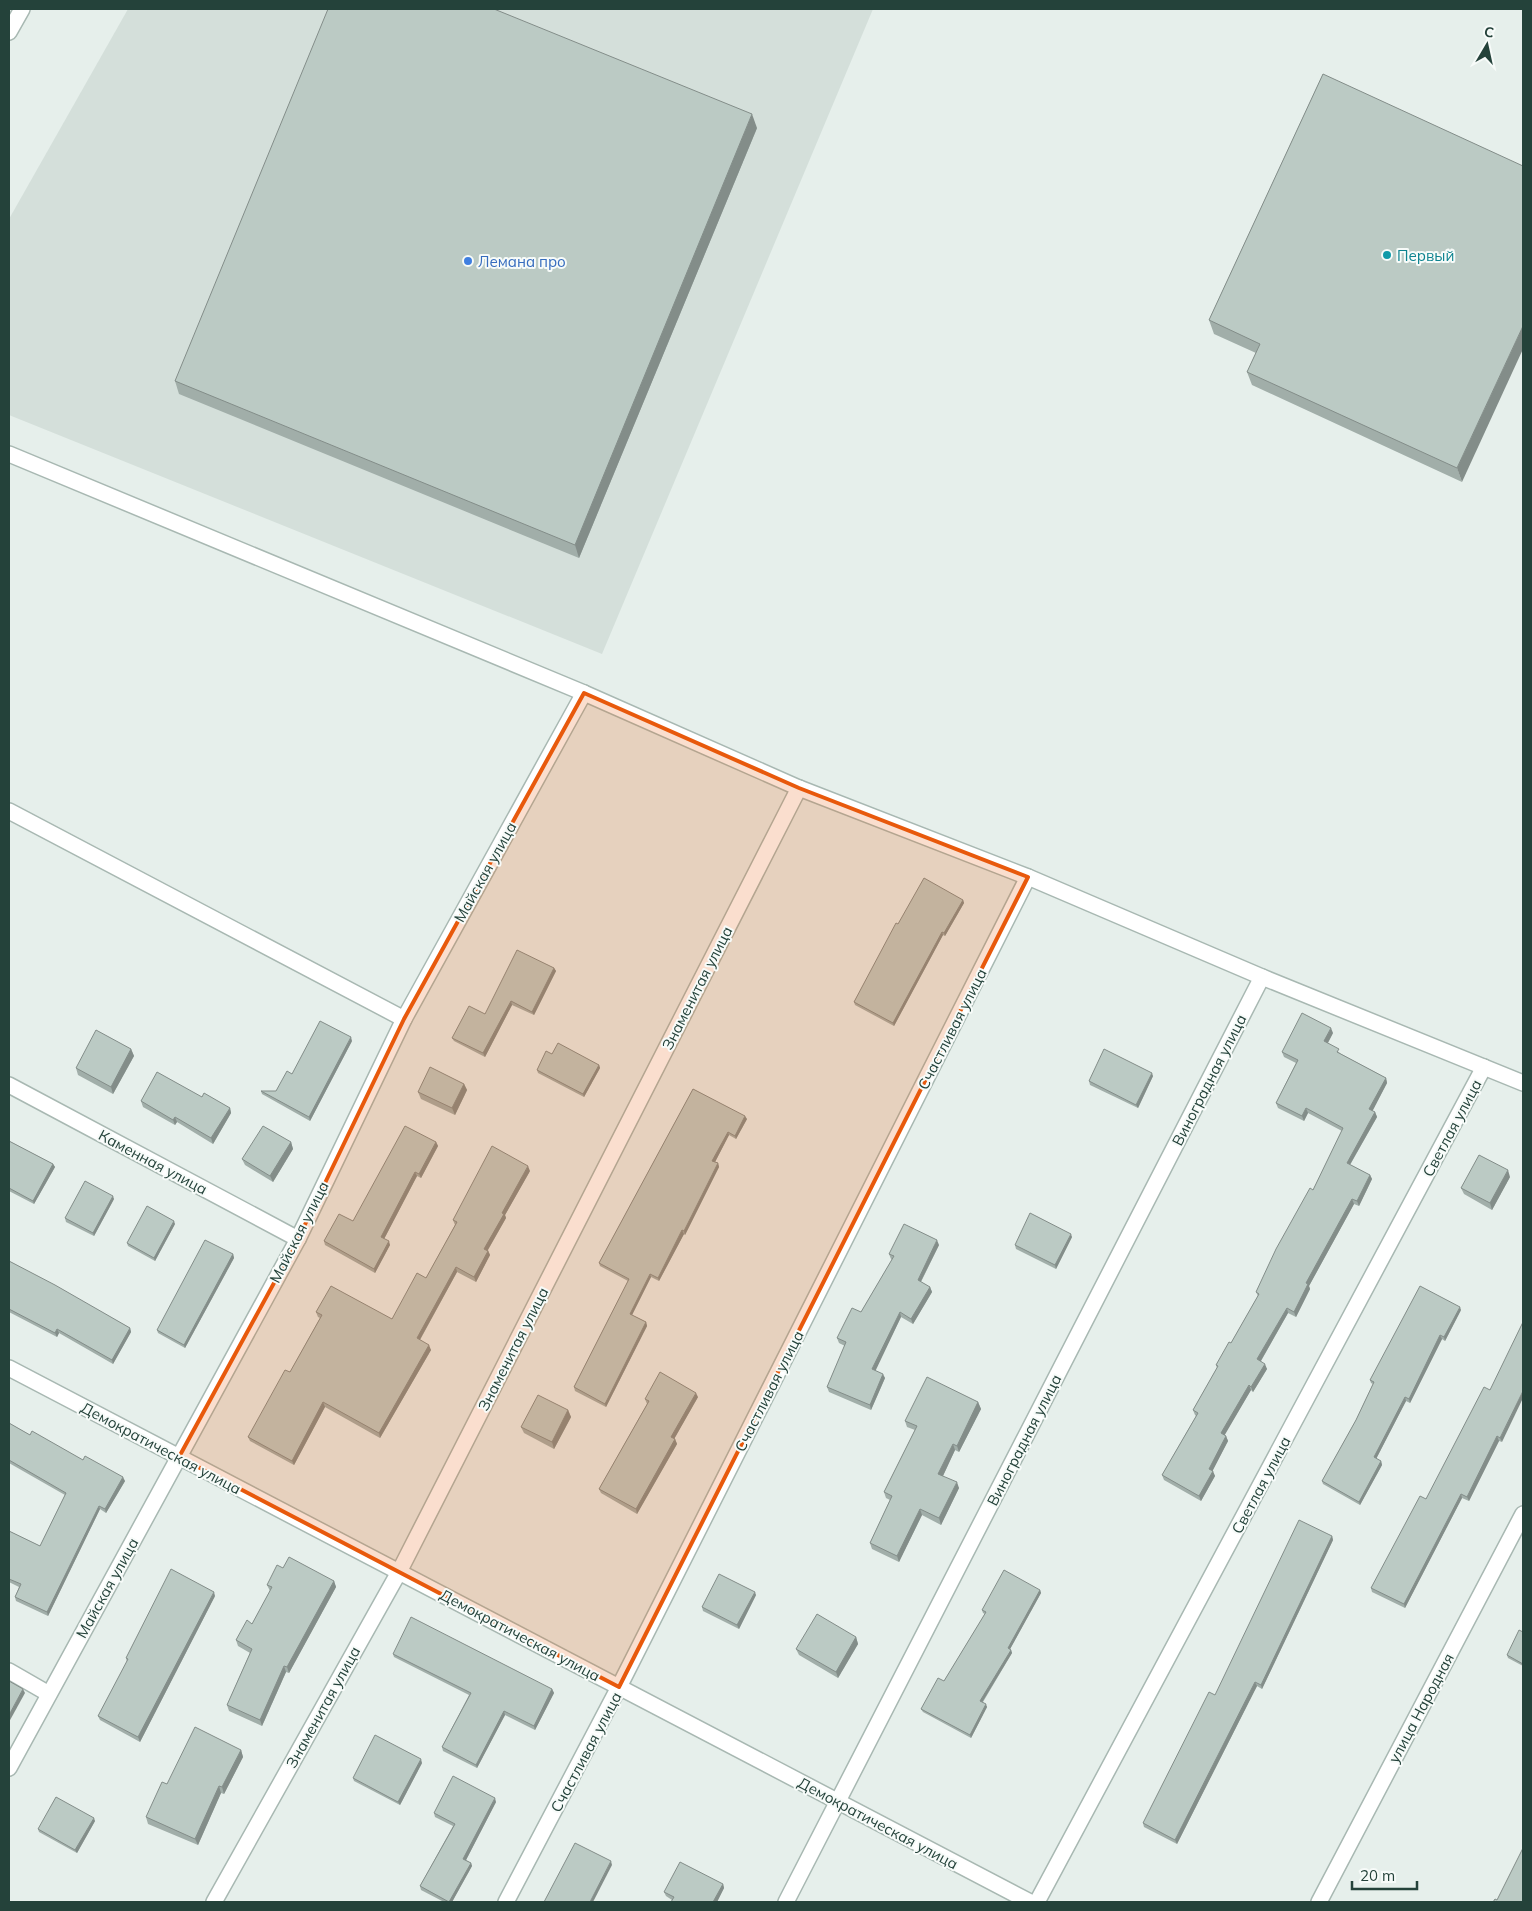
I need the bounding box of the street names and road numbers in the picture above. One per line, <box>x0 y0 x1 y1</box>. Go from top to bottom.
street label: Майская улица <box>450 819 520 925</box>
street label: Знаменитая улица <box>658 923 736 1053</box>
street label: Счастливая улица <box>913 965 991 1093</box>
street label: Виноградная улица <box>1168 1011 1250 1149</box>
street label: Светлая улица <box>1418 1076 1486 1180</box>
street label: Каменная улица <box>95 1125 211 1199</box>
street label: Майская улица <box>265 1178 333 1286</box>
street label: Знаменитая улица <box>474 1284 552 1414</box>
street label: Счастливая улица <box>730 1327 808 1455</box>
street label: Виноградная улица <box>983 1371 1065 1509</box>
street label: Демократическая улица <box>78 1398 244 1498</box>
street label: Светлая улица <box>1227 1433 1295 1537</box>
street label: Майская улица <box>72 1535 142 1641</box>
street label: Демократическая улица <box>437 1585 603 1685</box>
street label: Знаменитая улица <box>282 1643 364 1771</box>
street label: улица Народная <box>1384 1650 1458 1766</box>
street label: Счастливая улица <box>546 1689 626 1815</box>
street label: Демократическая улица <box>795 1773 961 1873</box>

